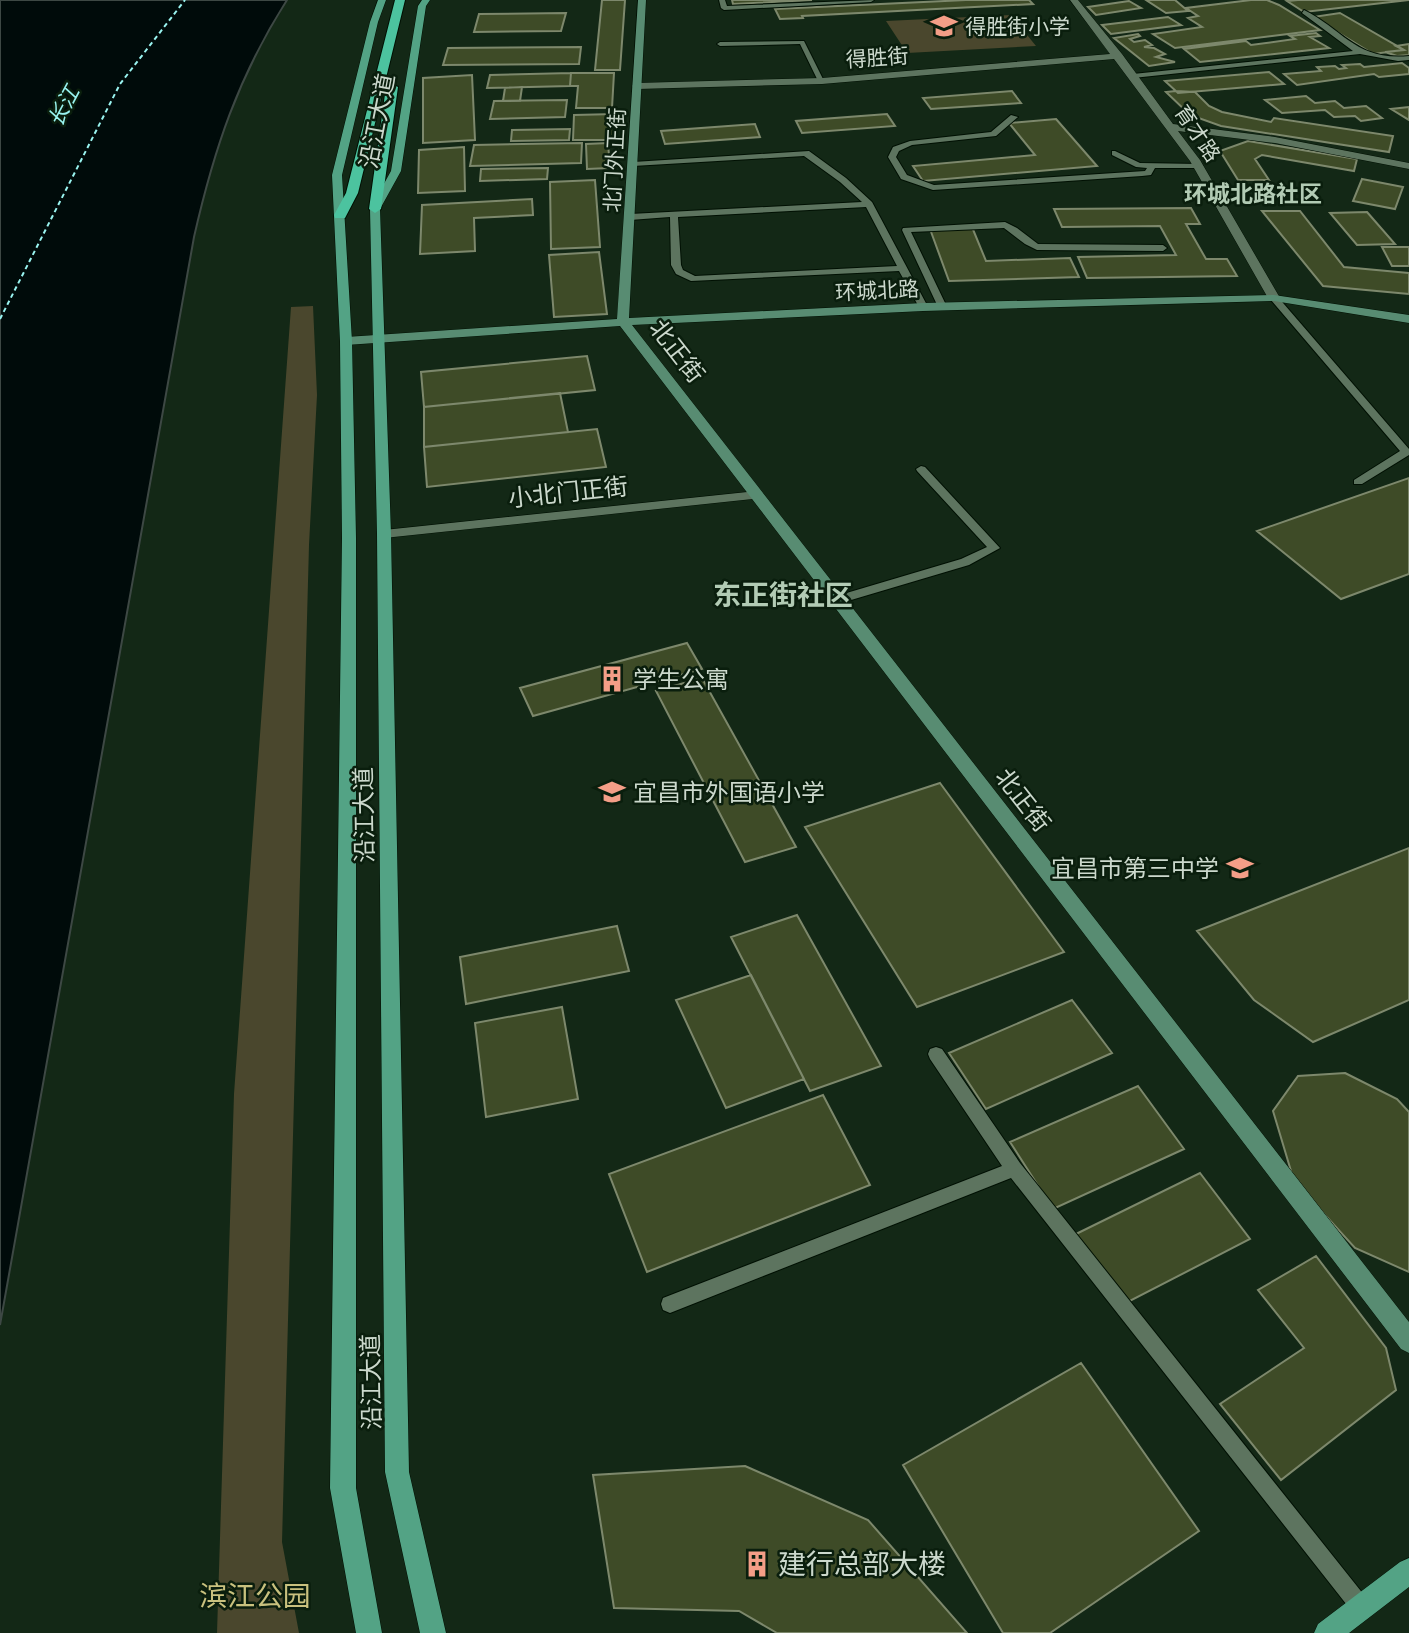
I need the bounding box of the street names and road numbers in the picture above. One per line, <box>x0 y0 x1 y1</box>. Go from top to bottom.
street label: 得胜街 <box>845 43 909 71</box>
street label: 沿江大道 <box>355 71 399 171</box>
street label: 育才路 <box>1170 100 1226 166</box>
street label: 北门外正街 <box>599 107 629 213</box>
street label: 环城北路 <box>834 276 920 304</box>
street label: 北正街 <box>644 314 710 388</box>
street label: 小北门正街 <box>507 472 629 512</box>
street label: 北正街 <box>990 763 1056 837</box>
street label: 沿江大道 <box>350 767 378 863</box>
street label: 沿江大道 <box>357 1334 385 1430</box>

